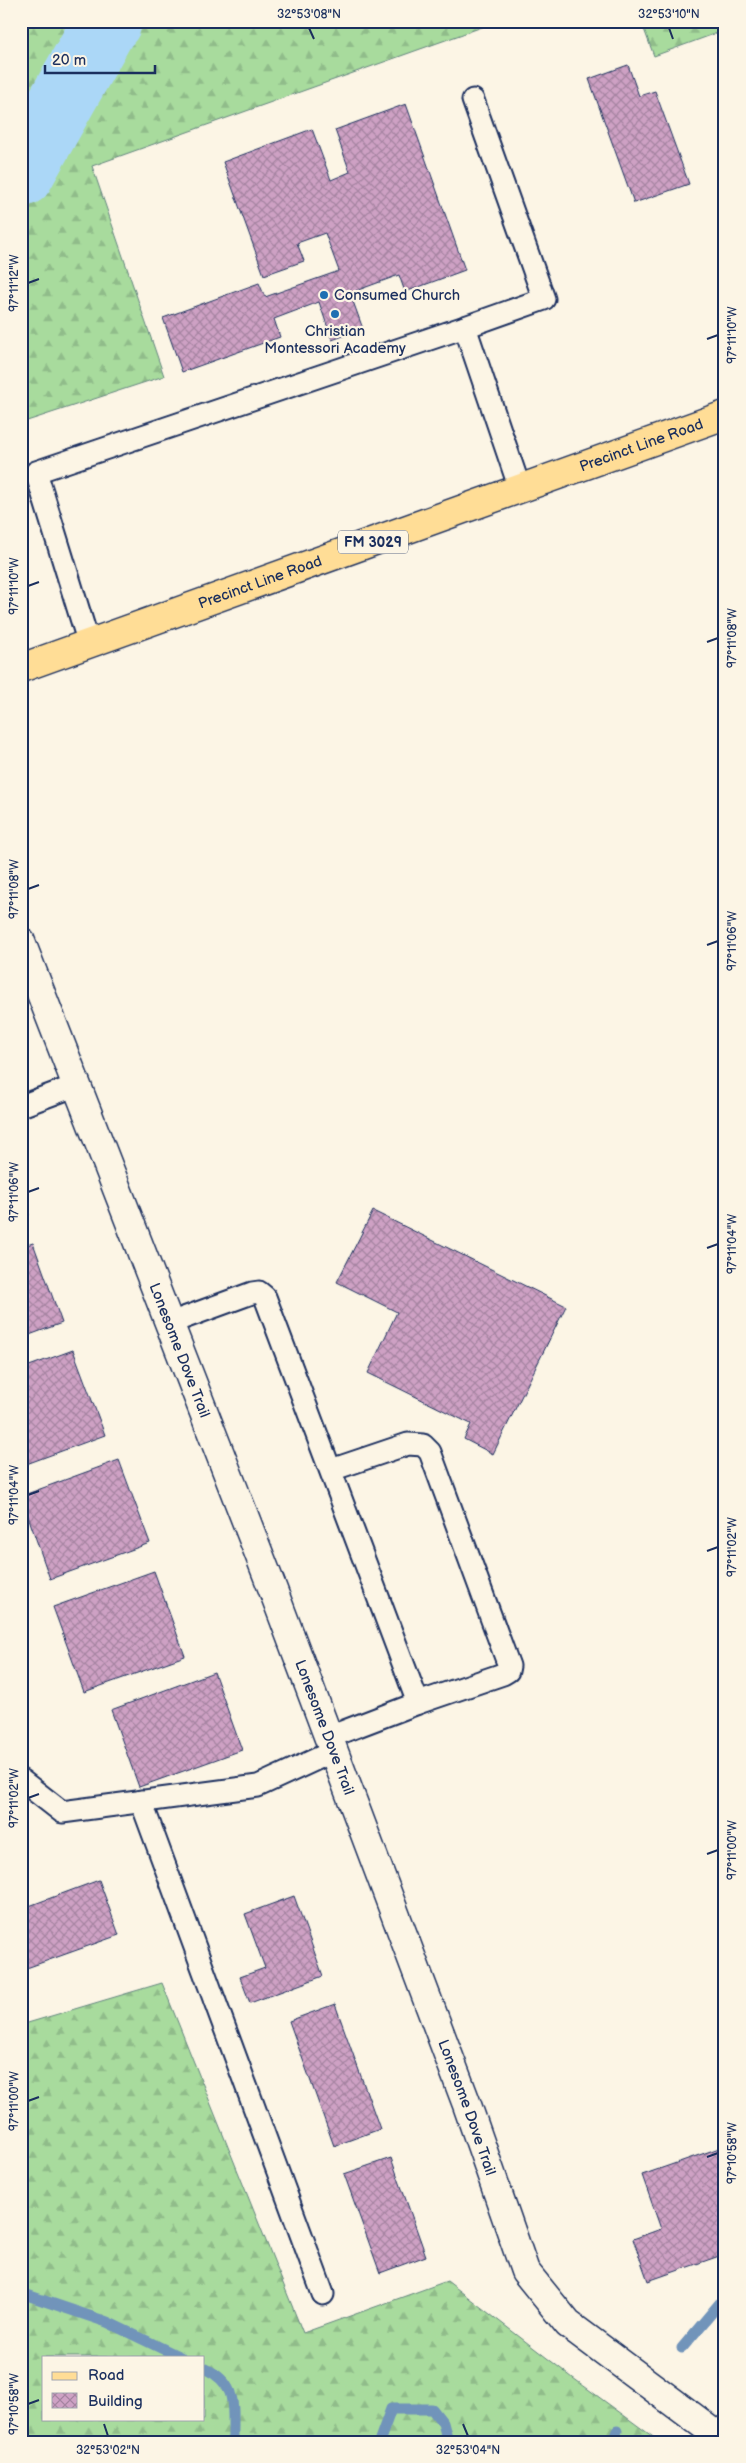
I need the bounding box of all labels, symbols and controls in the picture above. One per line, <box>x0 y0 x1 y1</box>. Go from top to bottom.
text: 32°53'08"N <box>277 7 341 22</box>
text: 32°53'10"N <box>638 7 700 22</box>
scale bar <box>45 42 155 74</box>
text: 20 m <box>52 51 86 70</box>
text: 97°11'12"W <box>7 254 22 312</box>
place label: Consumed Church <box>334 286 460 305</box>
marker: Consumed Church <box>318 289 330 301</box>
text: 97°11'10"W <box>725 306 740 364</box>
marker: Christian Montessori Academy <box>329 308 341 320</box>
place label: Christian Montessori Academy <box>264 322 406 358</box>
street label: Precinct Line Road <box>577 415 706 477</box>
road number: FM 3029 <box>338 530 408 554</box>
street label: Precinct Line Road <box>196 552 325 613</box>
text: 97°11'10"W <box>7 557 22 615</box>
text: 97°11'08"W <box>725 608 740 668</box>
text: 97°11'08"W <box>7 859 22 919</box>
text: 97°11'06"W <box>725 911 740 971</box>
text: 97°11'06"W <box>7 1162 22 1222</box>
text: 97°11'04"W <box>725 1214 740 1274</box>
street label: Lonesome Dove Trail <box>145 1280 214 1420</box>
text: 97°11'04"W <box>7 1465 22 1525</box>
text: 97°11'02"W <box>725 1517 740 1577</box>
street label: Lonesome Dove Trail <box>290 1657 358 1798</box>
text: 97°11'02"W <box>7 1768 22 1828</box>
text: 97°11'00"W <box>725 1820 740 1880</box>
street label: Lonesome Dove Trail <box>433 2037 500 2178</box>
text: 97°11'00"W <box>7 2071 22 2131</box>
text: 97°10'58"W <box>725 2122 740 2184</box>
legend <box>42 2356 205 2420</box>
text: Road <box>88 2366 124 2385</box>
text: 97°10'58"W <box>7 2373 22 2435</box>
text: Building <box>88 2392 143 2411</box>
text: 32°53'02"N <box>76 2443 140 2458</box>
text: 32°53'04"N <box>436 2443 500 2458</box>

